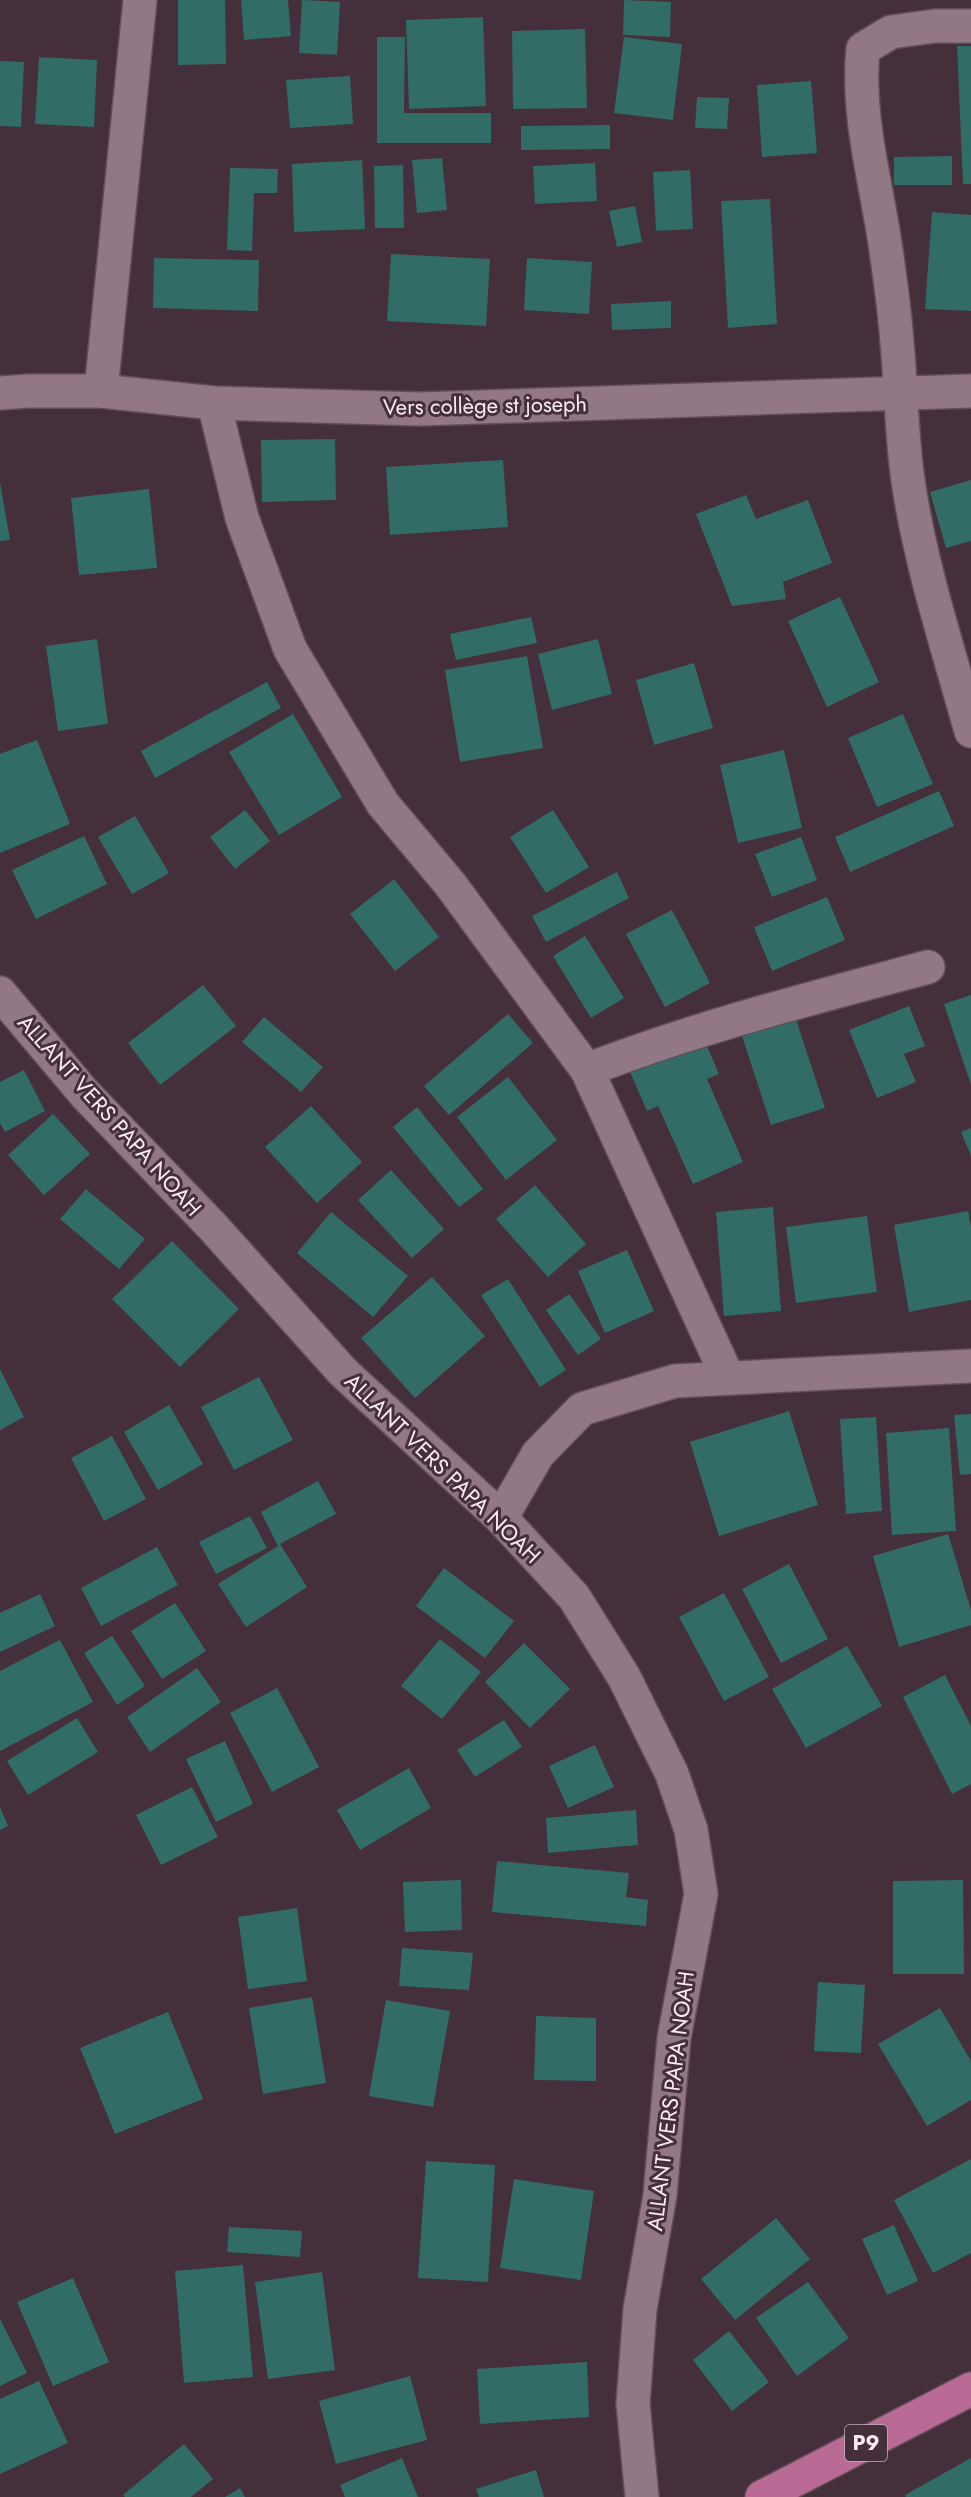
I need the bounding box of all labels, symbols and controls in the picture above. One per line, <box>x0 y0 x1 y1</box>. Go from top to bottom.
street label: Vers collège st joseph <box>383 387 587 423</box>
street label: ALLANT VERS PAPA NOAH <box>11 1007 209 1223</box>
street label: ALLANT VERS PAPA NOAH <box>338 1366 548 1570</box>
street label: ALLANT VERS PAPA NOAH <box>638 1969 702 2233</box>
road number: P9 <box>845 2425 887 2461</box>

